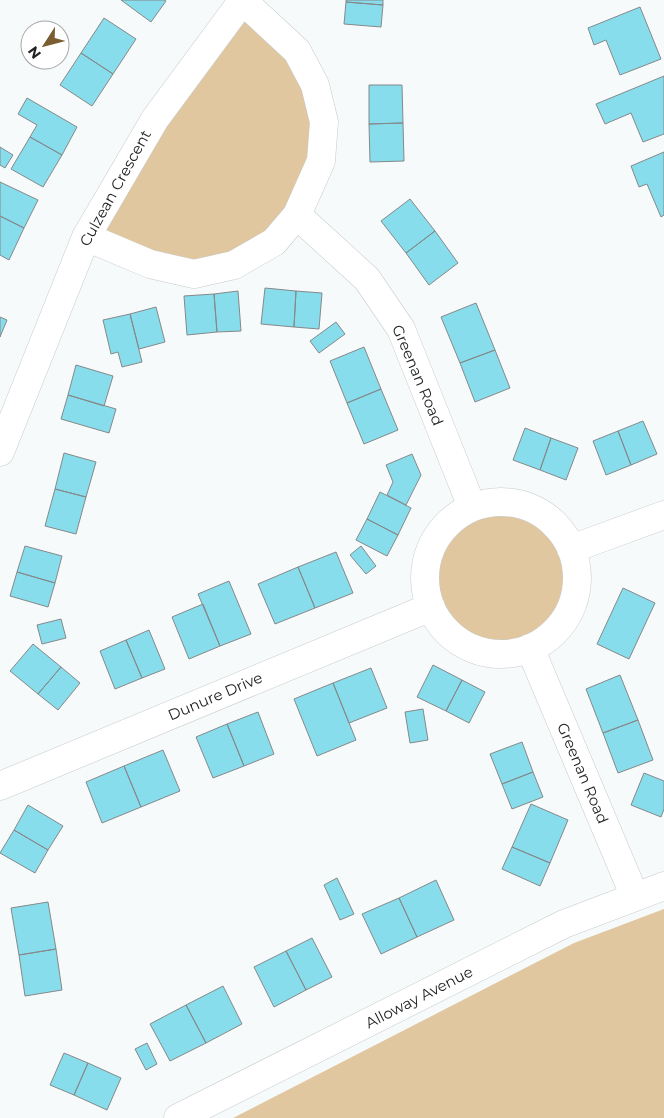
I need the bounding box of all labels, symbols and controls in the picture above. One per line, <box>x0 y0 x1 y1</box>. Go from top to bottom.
north arrow <box>20 20 70 70</box>
text: N <box>24 43 45 63</box>
street label: Culzean Crescent <box>75 126 155 250</box>
street label: Greenan Road <box>388 322 448 428</box>
street label: Dunure Drive <box>165 668 265 724</box>
street label: Greenan Road <box>553 720 613 826</box>
street label: Alloway Avenue <box>362 962 476 1032</box>

